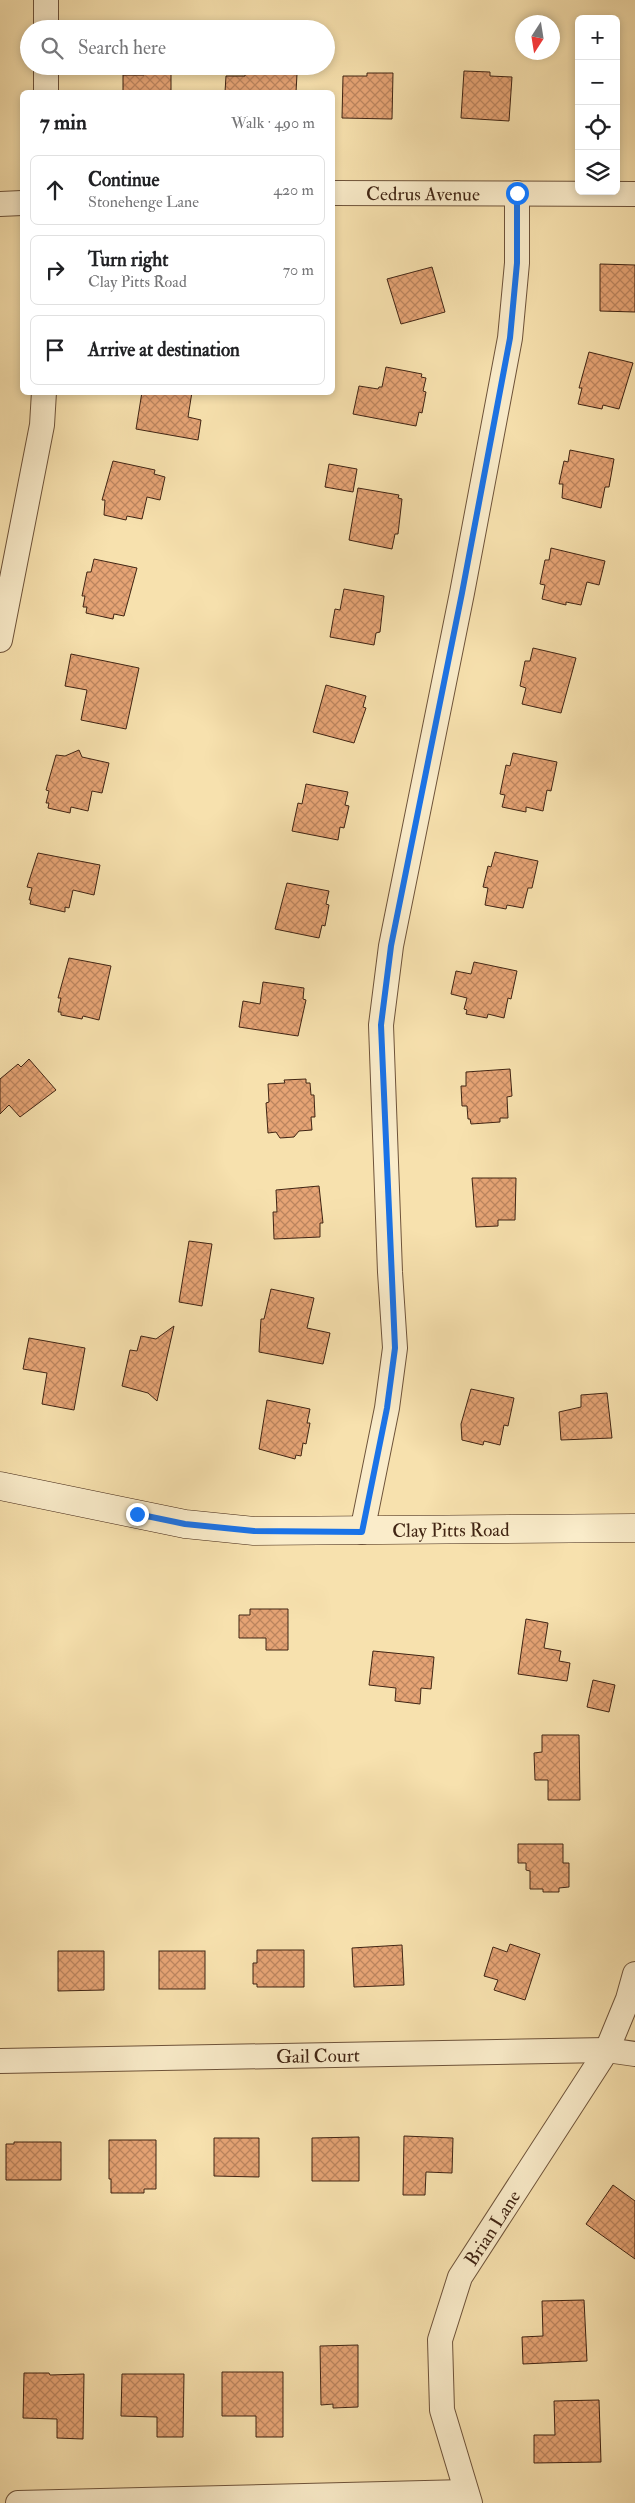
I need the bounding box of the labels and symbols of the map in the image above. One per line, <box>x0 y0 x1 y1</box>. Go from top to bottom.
north arrow <box>515 15 560 60</box>
street label: Cedrus Avenue <box>366 182 480 206</box>
route start <box>506 182 529 205</box>
route end <box>126 1503 149 1526</box>
street label: Clay Pitts Road <box>392 1518 510 1543</box>
street label: Gail Court <box>276 2043 360 2069</box>
street label: Brian Lane <box>459 2186 526 2271</box>

